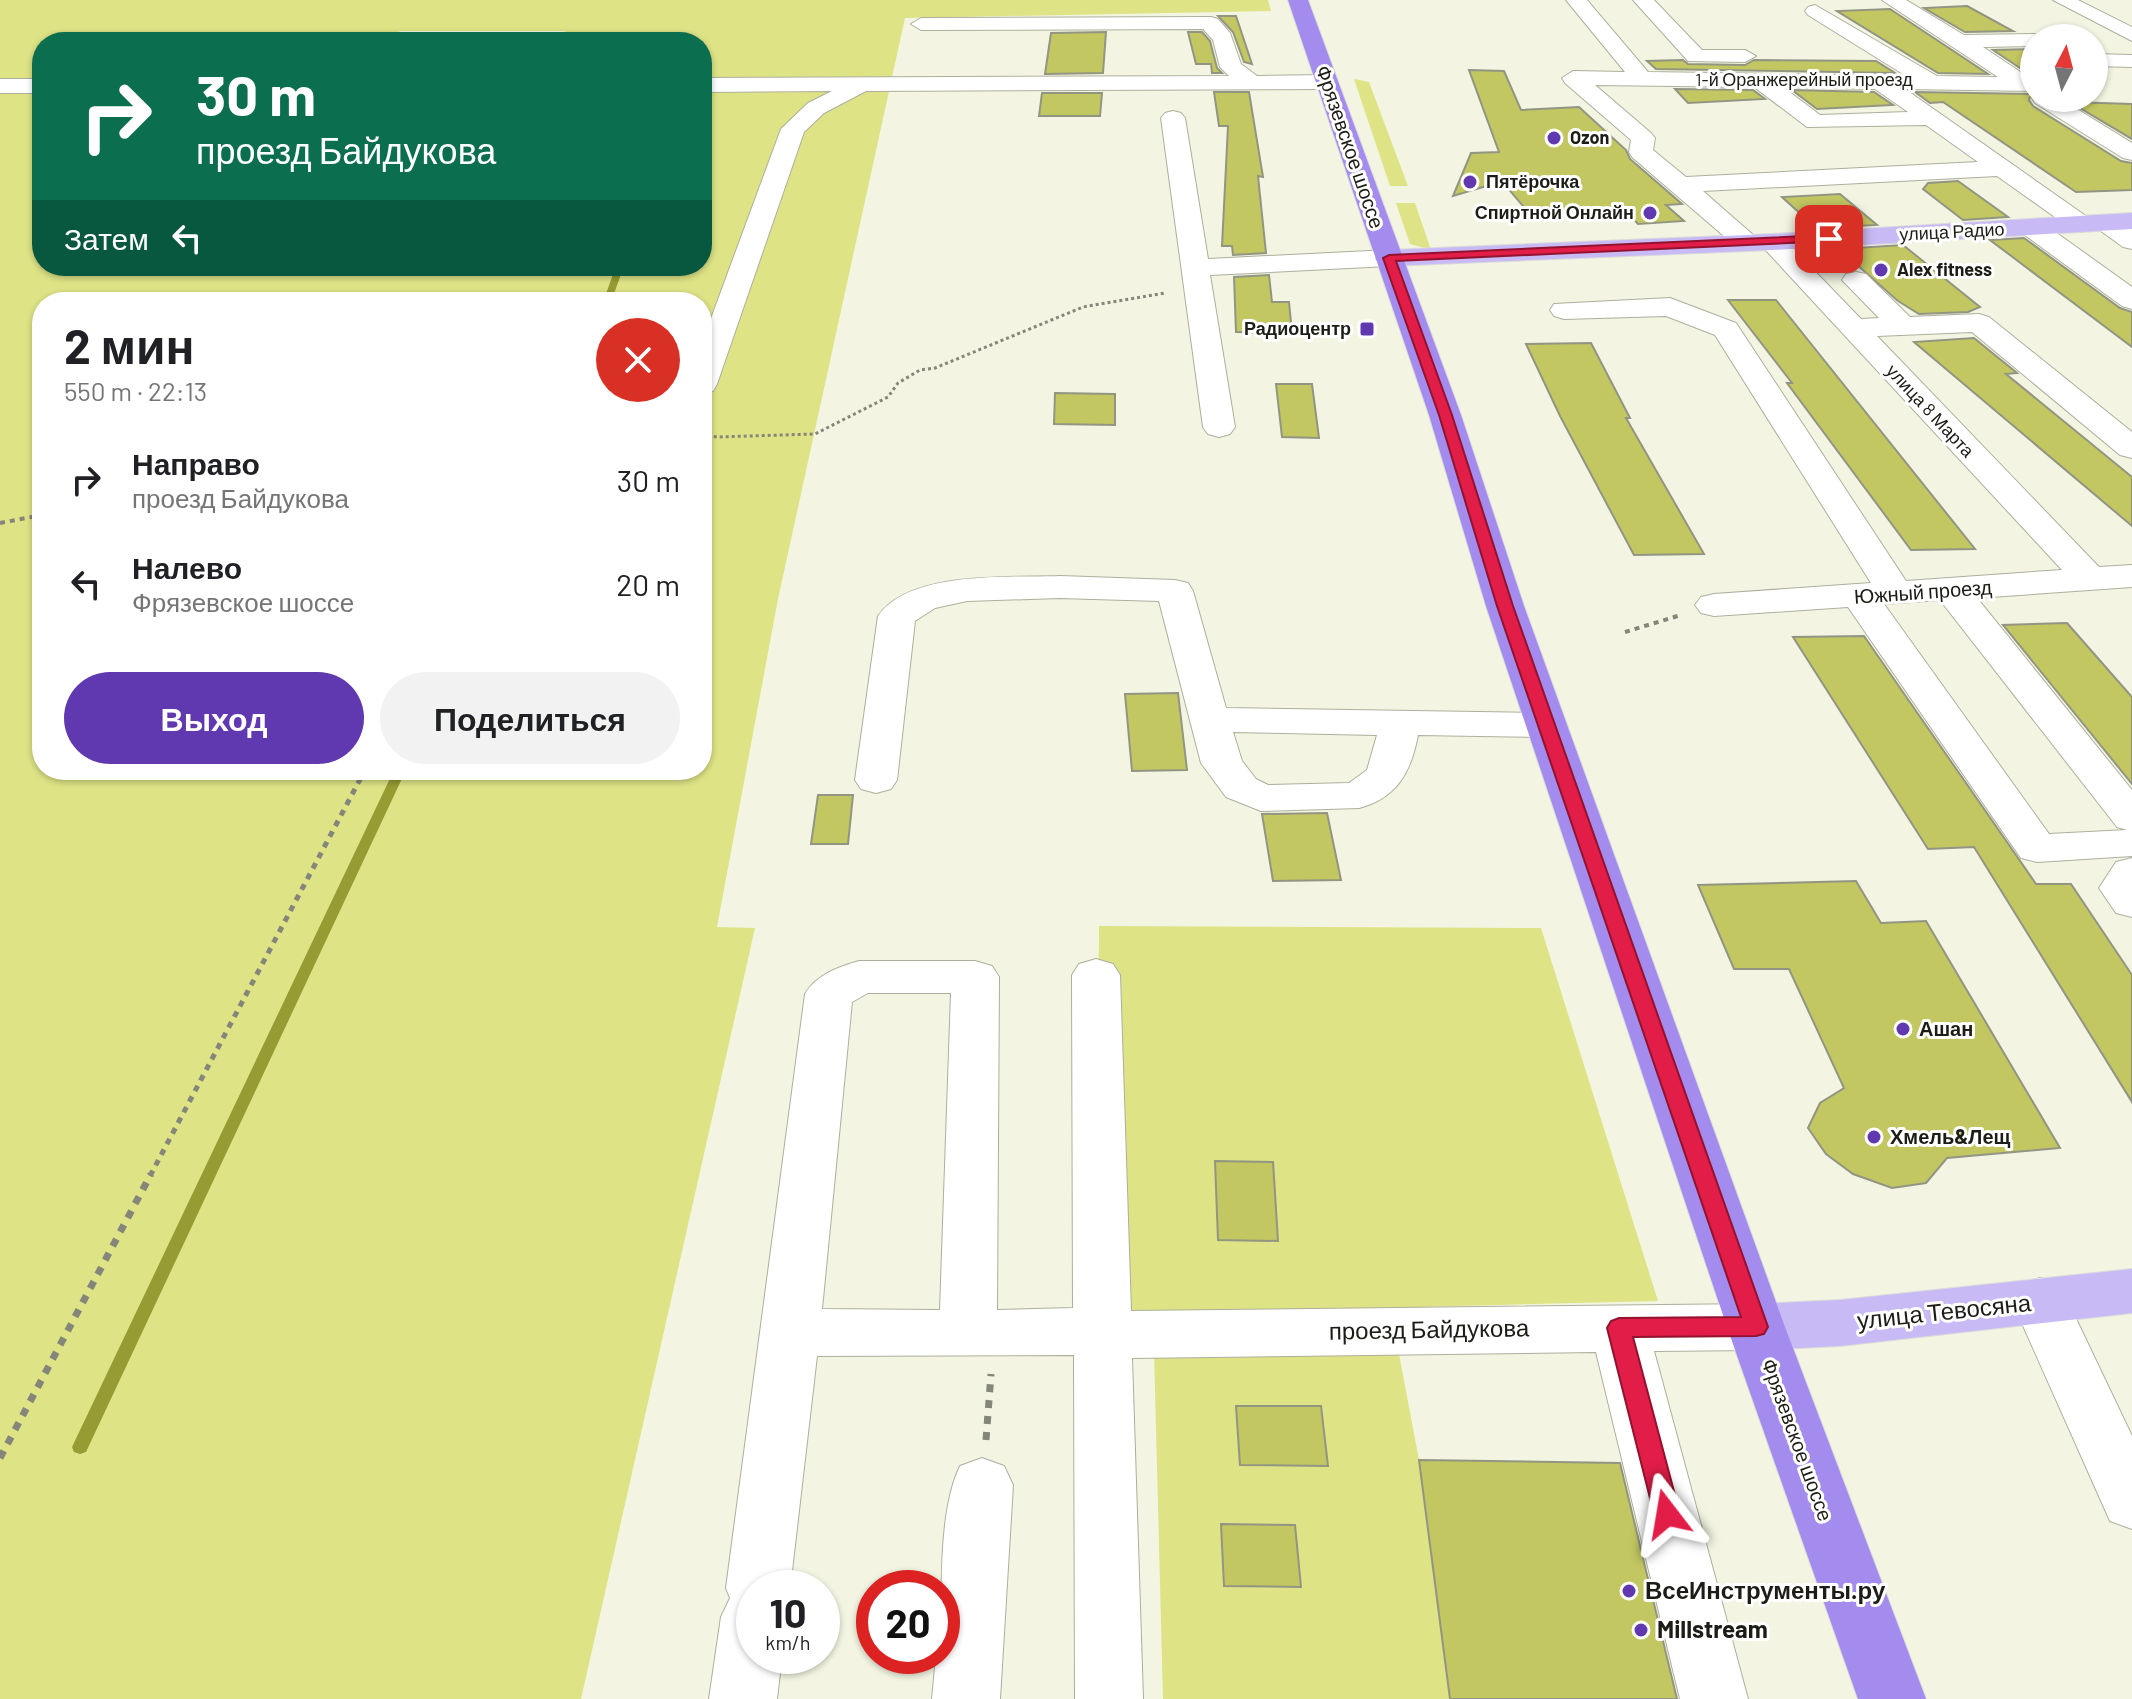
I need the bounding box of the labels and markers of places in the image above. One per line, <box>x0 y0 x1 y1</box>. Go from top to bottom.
place label: Ozon <box>1570 126 1609 148</box>
marker: Ozon <box>1545 129 1563 147</box>
place label: Пятёрочка <box>1486 170 1580 192</box>
marker: Пятёрочка <box>1461 173 1479 191</box>
place label: Спиртной Онлайн <box>1475 201 1634 223</box>
marker: Спиртной Онлайн <box>1641 204 1659 222</box>
pin <box>1795 205 1863 273</box>
place label: Alex fitness <box>1897 258 1992 280</box>
marker: Alex fitness <box>1872 261 1890 279</box>
place label: Радиоцентр <box>1244 317 1351 339</box>
marker: Радиоцентр <box>1358 320 1376 338</box>
place label: Ашан <box>1919 1016 1973 1040</box>
marker: Ашан <box>1894 1020 1912 1038</box>
place label: Хмель&Лещ <box>1890 1124 2011 1148</box>
marker: Хмель&Лещ <box>1865 1128 1883 1146</box>
place label: ВсеИнструменты.ру <box>1645 1575 1886 1604</box>
marker: ВсеИнструменты.ру <box>1620 1582 1638 1600</box>
place label: Millstream <box>1657 1614 1768 1643</box>
marker: Millstream <box>1632 1621 1650 1639</box>

